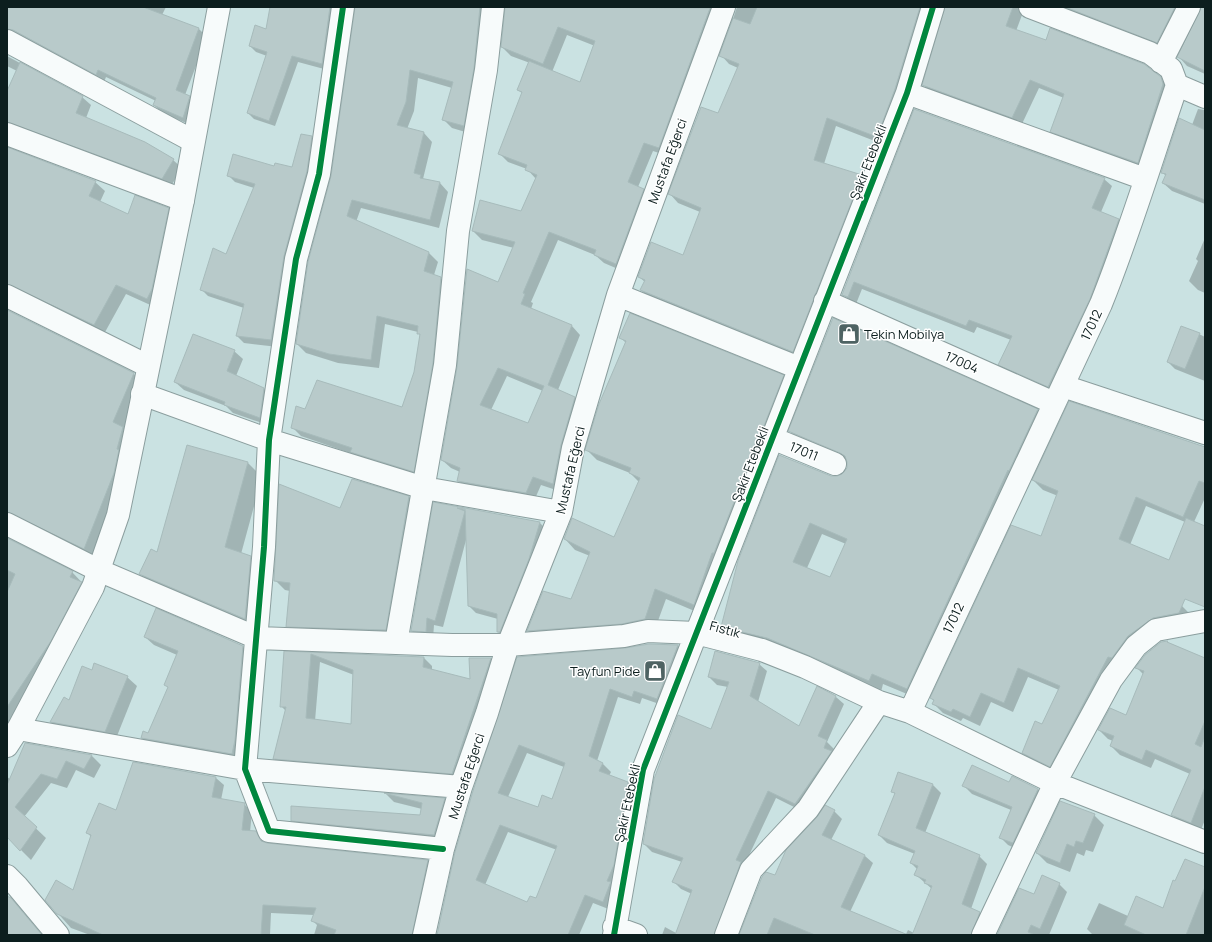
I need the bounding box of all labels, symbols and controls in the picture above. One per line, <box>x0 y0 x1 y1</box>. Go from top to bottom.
street label: Mustafa Eğerci <box>643 116 691 206</box>
street label: Şakir Etebekli <box>845 122 891 202</box>
street label: 17012 <box>1076 307 1106 343</box>
shop icon: Tekin Mobilya <box>836 321 862 347</box>
place label: Tekin Mobilya <box>864 325 944 343</box>
street label: 17004 <box>942 347 982 377</box>
street label: Mustafa Eğerci <box>551 424 589 516</box>
street label: Şakir Etebekli <box>727 424 773 504</box>
street label: 17011 <box>787 437 821 465</box>
street label: 17012 <box>938 600 968 636</box>
street label: Fıstık <box>708 616 743 642</box>
shop icon: Tayfun Pide <box>642 658 668 684</box>
place label: Tayfun Pide <box>570 662 640 680</box>
street label: Mustafa Eğerci <box>444 731 488 821</box>
street label: Şakir Etebekli <box>610 762 644 844</box>

